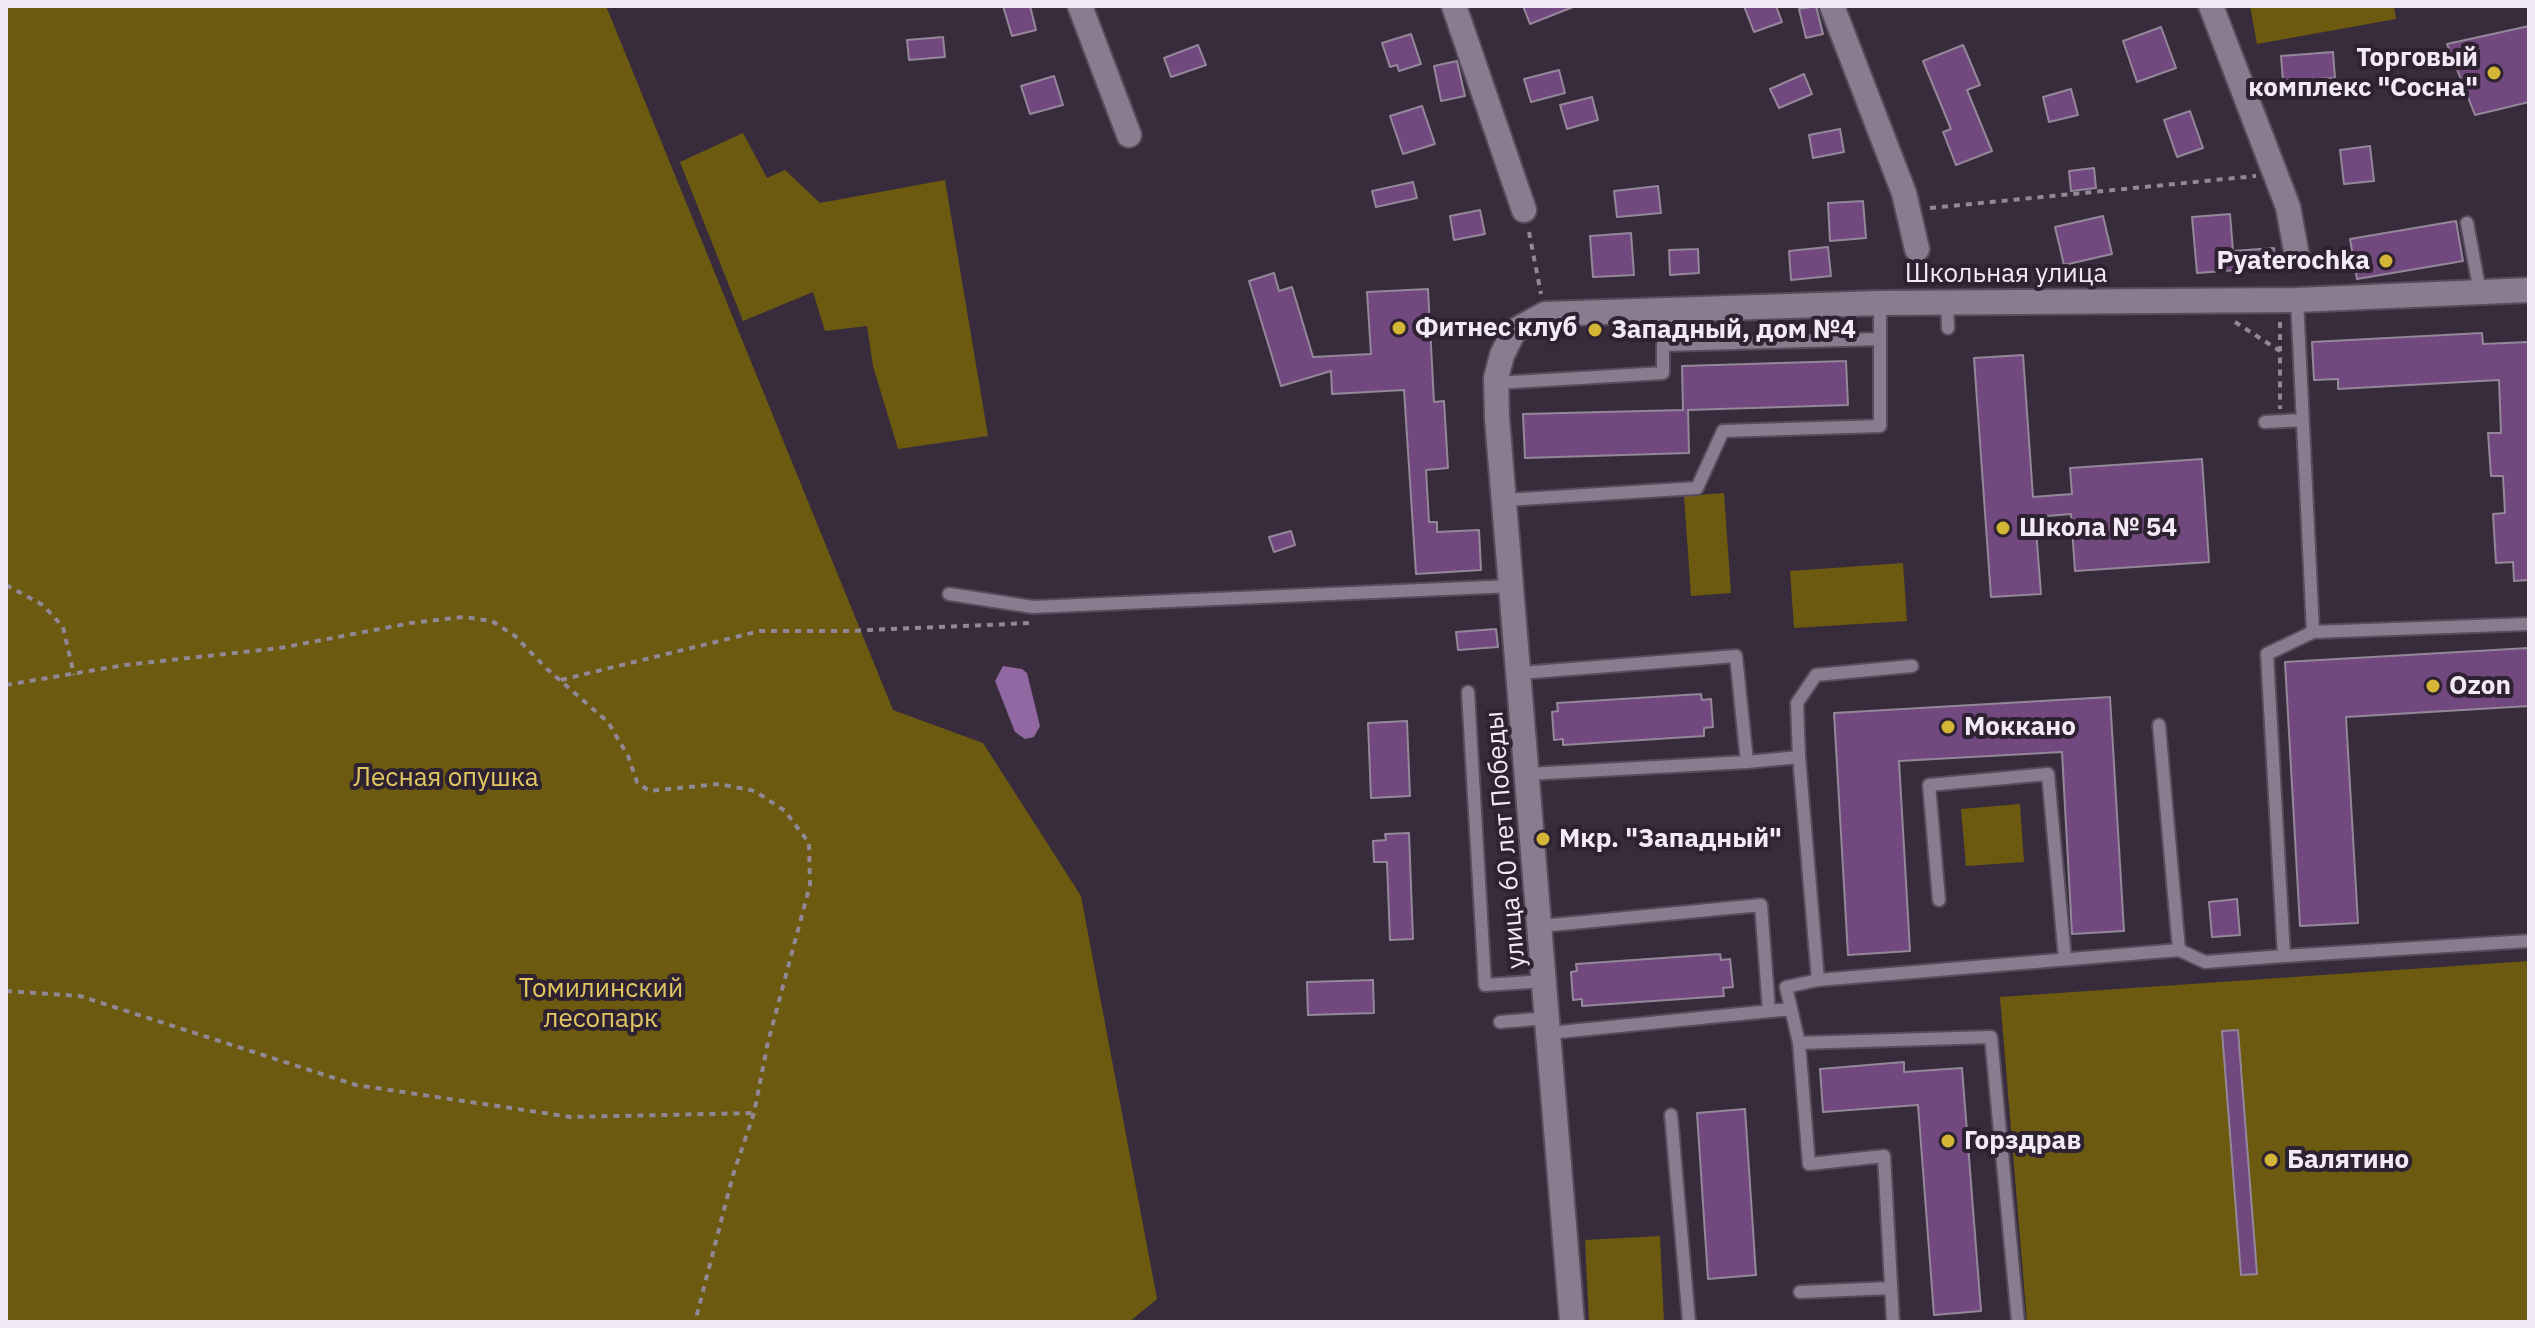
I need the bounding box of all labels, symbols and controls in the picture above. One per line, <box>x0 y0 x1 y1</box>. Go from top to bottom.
place label: Торговый комплекс "Сосна" <box>2248 42 2478 104</box>
marker: Торговый комплекс "Сосна" <box>2485 64 2503 82</box>
place label: Pyaterochka <box>2217 245 2370 277</box>
marker: Pyaterochka <box>2377 252 2395 270</box>
street label: Школьная улица <box>1905 258 2107 290</box>
place label: Фитнес клуб <box>1415 312 1577 344</box>
place label: Западный, дом №4 <box>1611 314 1856 346</box>
marker: Фитнес клуб <box>1390 319 1408 337</box>
marker: Западный, дом №4 <box>1586 321 1604 339</box>
place label: Школа № 54 <box>2019 512 2177 544</box>
marker: Школа № 54 <box>1994 519 2012 537</box>
place label: Ozon <box>2449 670 2511 702</box>
marker: Ozon <box>2424 677 2442 695</box>
street label: улица 60 лет Победы <box>1479 710 1533 970</box>
place label: Моккано <box>1964 711 2076 743</box>
marker: Моккано <box>1939 718 1957 736</box>
park label: Лесная опушка <box>353 762 539 794</box>
place label: Мкр. "Западный" <box>1559 823 1782 855</box>
marker: Мкр. "Западный" <box>1534 830 1552 848</box>
park label: Томилинский лесопарк <box>519 973 683 1034</box>
place label: Горздрав <box>1964 1125 2081 1157</box>
marker: Горздрав <box>1939 1132 1957 1150</box>
place label: Балятино <box>2287 1144 2409 1176</box>
marker: Балятино <box>2262 1151 2280 1169</box>

